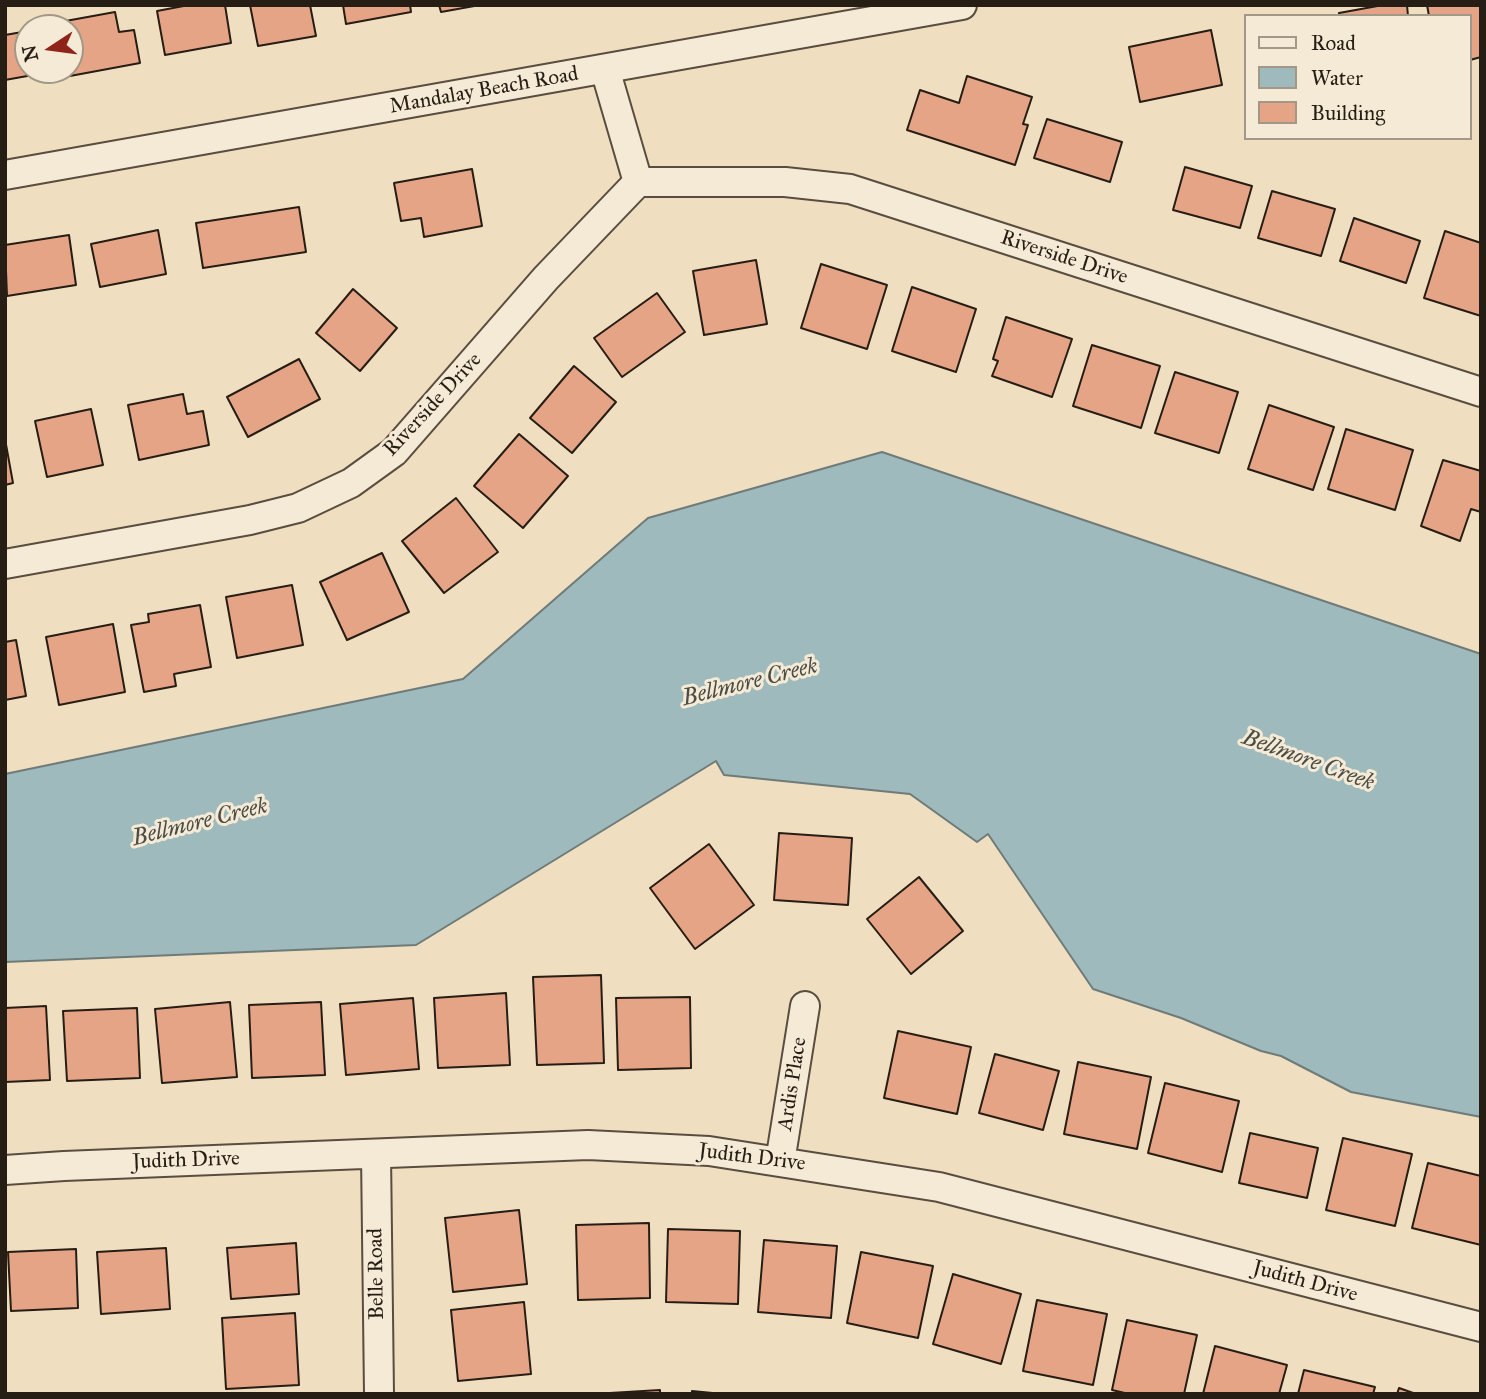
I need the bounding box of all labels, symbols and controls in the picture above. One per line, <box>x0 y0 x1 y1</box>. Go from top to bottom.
north arrow <box>14 14 84 84</box>
legend <box>1244 14 1472 140</box>
text: Road <box>1311 30 1356 56</box>
text: N <box>17 43 43 64</box>
street label: Mandalay Beach Road <box>388 62 580 120</box>
text: Water <box>1311 65 1363 91</box>
text: Building <box>1311 100 1385 126</box>
street label: Riverside Drive <box>997 226 1131 290</box>
street label: Riverside Drive <box>379 348 487 462</box>
water label: Bellmore Creek <box>679 653 821 713</box>
water label: Bellmore Creek <box>1238 724 1378 798</box>
water label: Bellmore Creek <box>129 793 271 853</box>
street label: Ardis Place <box>773 1035 813 1133</box>
street label: Judith Drive <box>697 1139 807 1177</box>
street label: Judith Drive <box>132 1147 240 1175</box>
street label: Belle Road <box>364 1228 390 1320</box>
street label: Judith Drive <box>1250 1256 1360 1308</box>

